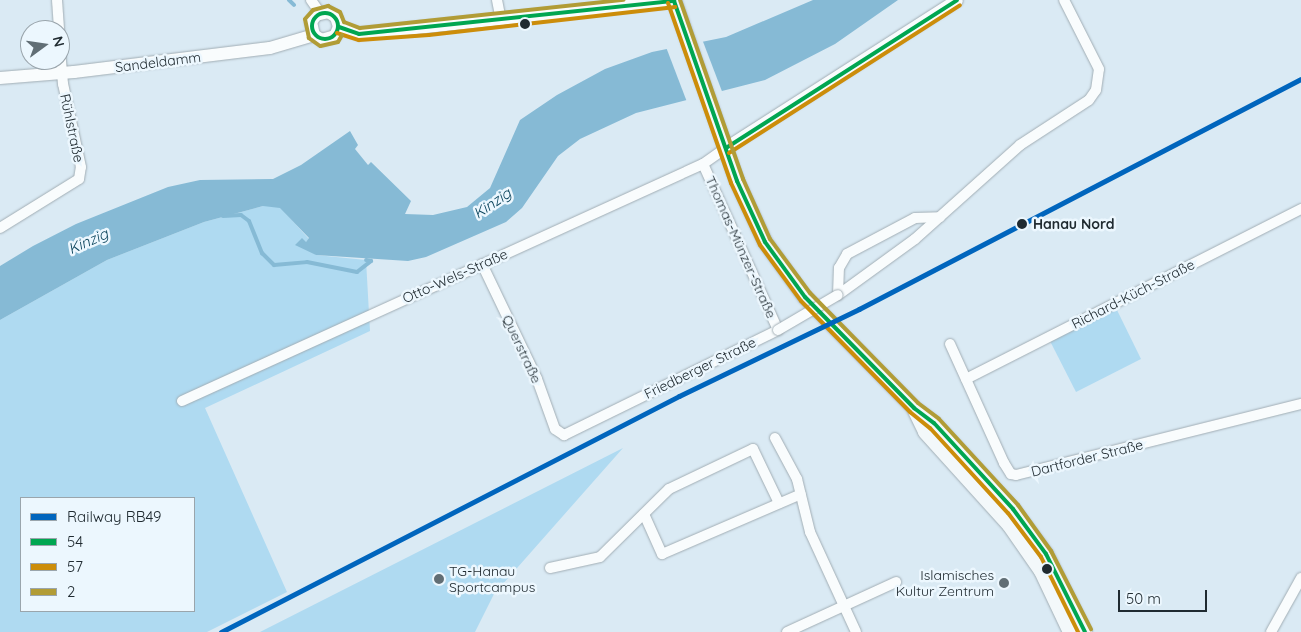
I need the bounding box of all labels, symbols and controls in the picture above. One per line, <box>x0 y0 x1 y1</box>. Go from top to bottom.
unlabelled marker <box>520 19 530 29</box>
north arrow <box>20 20 70 70</box>
text: N <box>49 34 69 49</box>
street label: Sandeldamm <box>114 48 202 76</box>
street label: Rühlstraße <box>57 92 87 164</box>
street label: Thomas-Münzer-Straße <box>702 173 780 321</box>
water label: Kinzig <box>470 184 514 222</box>
place label: Hanau Nord <box>1033 216 1115 232</box>
marker: Hanau Nord <box>1015 217 1029 231</box>
water label: Kinzig <box>65 224 111 258</box>
street label: Otto-Wels-Straße <box>400 245 510 307</box>
street label: Richard-Küch-Straße <box>1069 256 1197 332</box>
street label: Querstraße <box>499 312 545 386</box>
street label: Friedberger Straße <box>641 334 759 402</box>
street label: Dartforder Straße <box>1029 436 1145 480</box>
legend <box>20 497 195 612</box>
text: Railway RB49 <box>67 507 161 526</box>
text: 54 <box>67 532 83 551</box>
text: 57 <box>67 557 83 576</box>
place label: TG-Hanau Sportcampus <box>449 563 535 596</box>
unlabelled marker <box>1042 564 1052 574</box>
place label: Islamisches Kultur Zentrum <box>896 567 994 600</box>
marker: TG-Hanau Sportcampus <box>433 573 445 585</box>
marker: Islamisches Kultur Zentrum <box>998 577 1010 589</box>
scale bar <box>1121 580 1210 612</box>
text: 2 <box>67 582 75 601</box>
text: 50 m <box>1126 589 1161 608</box>

